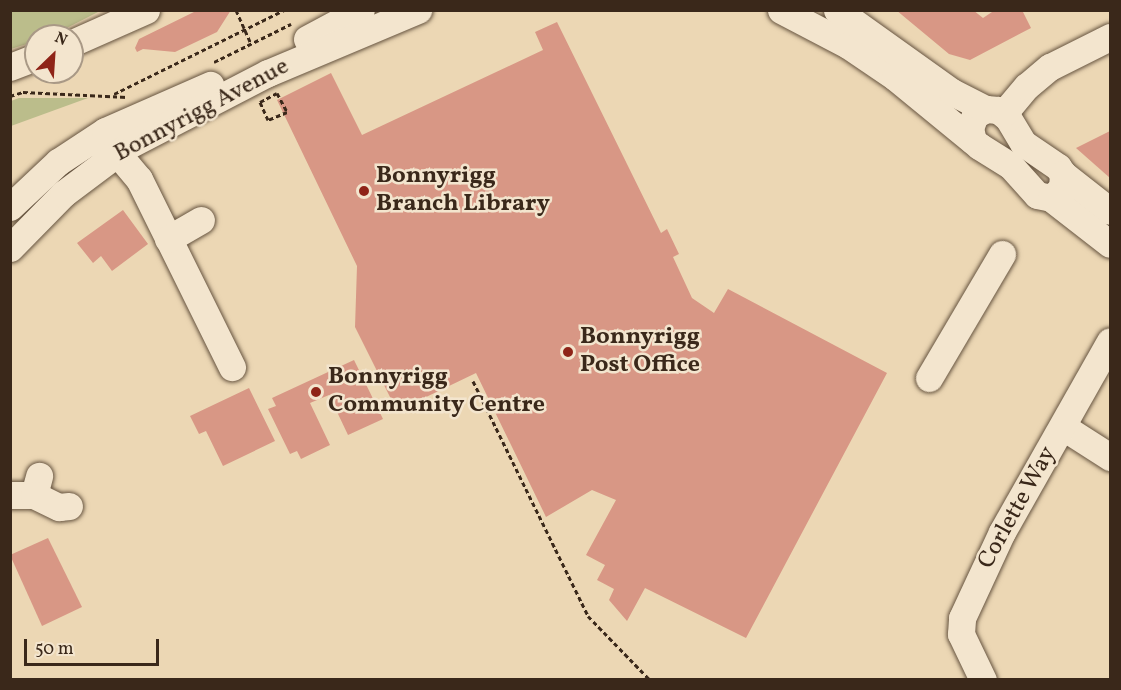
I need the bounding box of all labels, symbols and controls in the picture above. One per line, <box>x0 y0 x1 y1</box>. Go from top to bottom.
north arrow <box>24 24 84 84</box>
text: N <box>51 27 71 52</box>
street label: Bonnyrigg Avenue <box>110 53 294 169</box>
place label: Bonnyrigg Branch Library <box>376 163 550 219</box>
marker: Bonnyrigg Branch Library <box>357 184 371 198</box>
place label: Bonnyrigg Post Office <box>580 324 700 380</box>
marker: Bonnyrigg Post Office <box>561 345 575 359</box>
place label: Bonnyrigg Community Centre <box>328 364 545 420</box>
marker: Bonnyrigg Community Centre <box>309 385 323 399</box>
street label: Corlette Way <box>972 441 1064 575</box>
scale bar <box>27 627 162 665</box>
text: 50 m <box>35 637 74 662</box>

